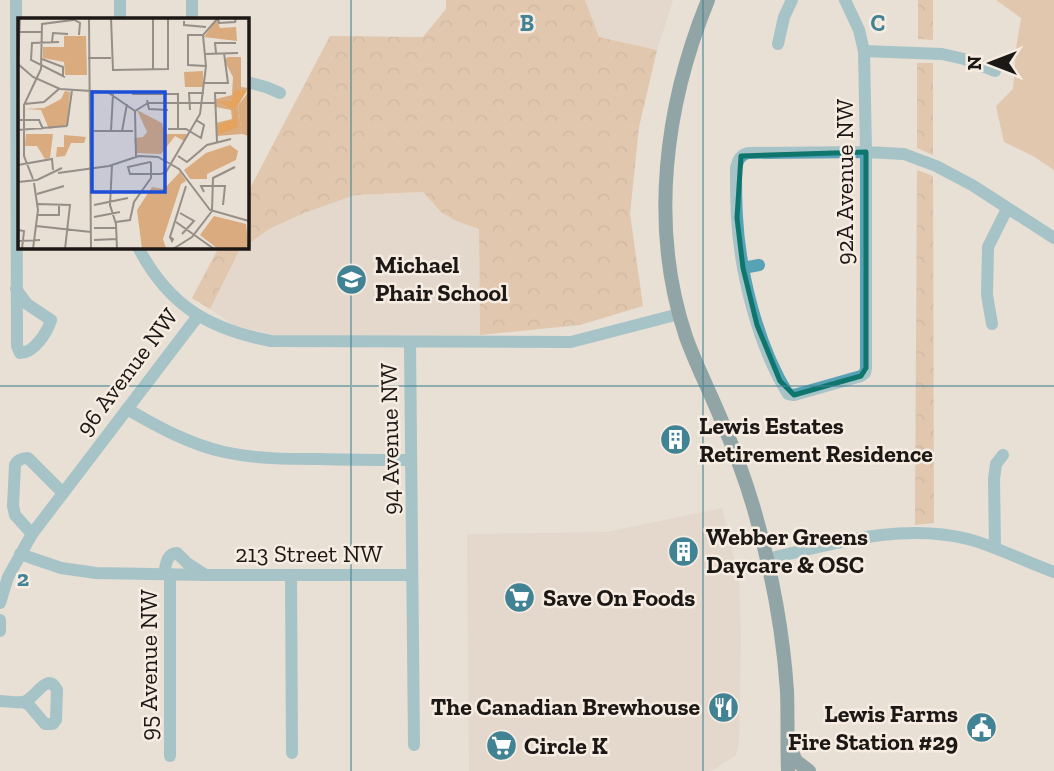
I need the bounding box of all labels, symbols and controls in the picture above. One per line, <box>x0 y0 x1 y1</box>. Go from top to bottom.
text: B <box>520 9 534 37</box>
text: C <box>871 9 885 37</box>
inset map <box>18 18 248 248</box>
north arrow <box>956 28 1026 98</box>
text: N <box>963 56 986 70</box>
street label: 92A Avenue NW <box>830 98 859 265</box>
place label: Michael Phair School <box>375 250 508 307</box>
school or university icon: Michael Phair School <box>335 262 369 296</box>
street label: 96 Avenue NW <box>69 302 184 441</box>
street label: 94 Avenue NW <box>374 362 405 515</box>
place label: Lewis Estates Retirement Residence <box>699 411 933 468</box>
building icon: Lewis Estates Retirement Residence <box>659 423 693 457</box>
place label: Webber Greens Daycare & OSC <box>706 522 868 579</box>
building icon: Webber Greens Daycare & OSC <box>666 534 700 568</box>
street label: 213 Street NW <box>235 539 383 568</box>
text: 2 <box>17 564 29 592</box>
supermarket icon: Save On Foods <box>503 581 537 615</box>
place label: Save On Foods <box>543 583 695 612</box>
street label: 95 Avenue NW <box>134 589 163 741</box>
restaurant icon: The Canadian Brewhouse <box>706 690 740 724</box>
place label: The Canadian Brewhouse <box>431 692 700 721</box>
place label: Lewis Farms Fire Station #29 <box>788 699 958 756</box>
public building icon: Lewis Farms Fire Station #29 <box>964 711 998 745</box>
supermarket icon: Circle K <box>484 729 518 763</box>
place label: Circle K <box>524 731 608 760</box>

